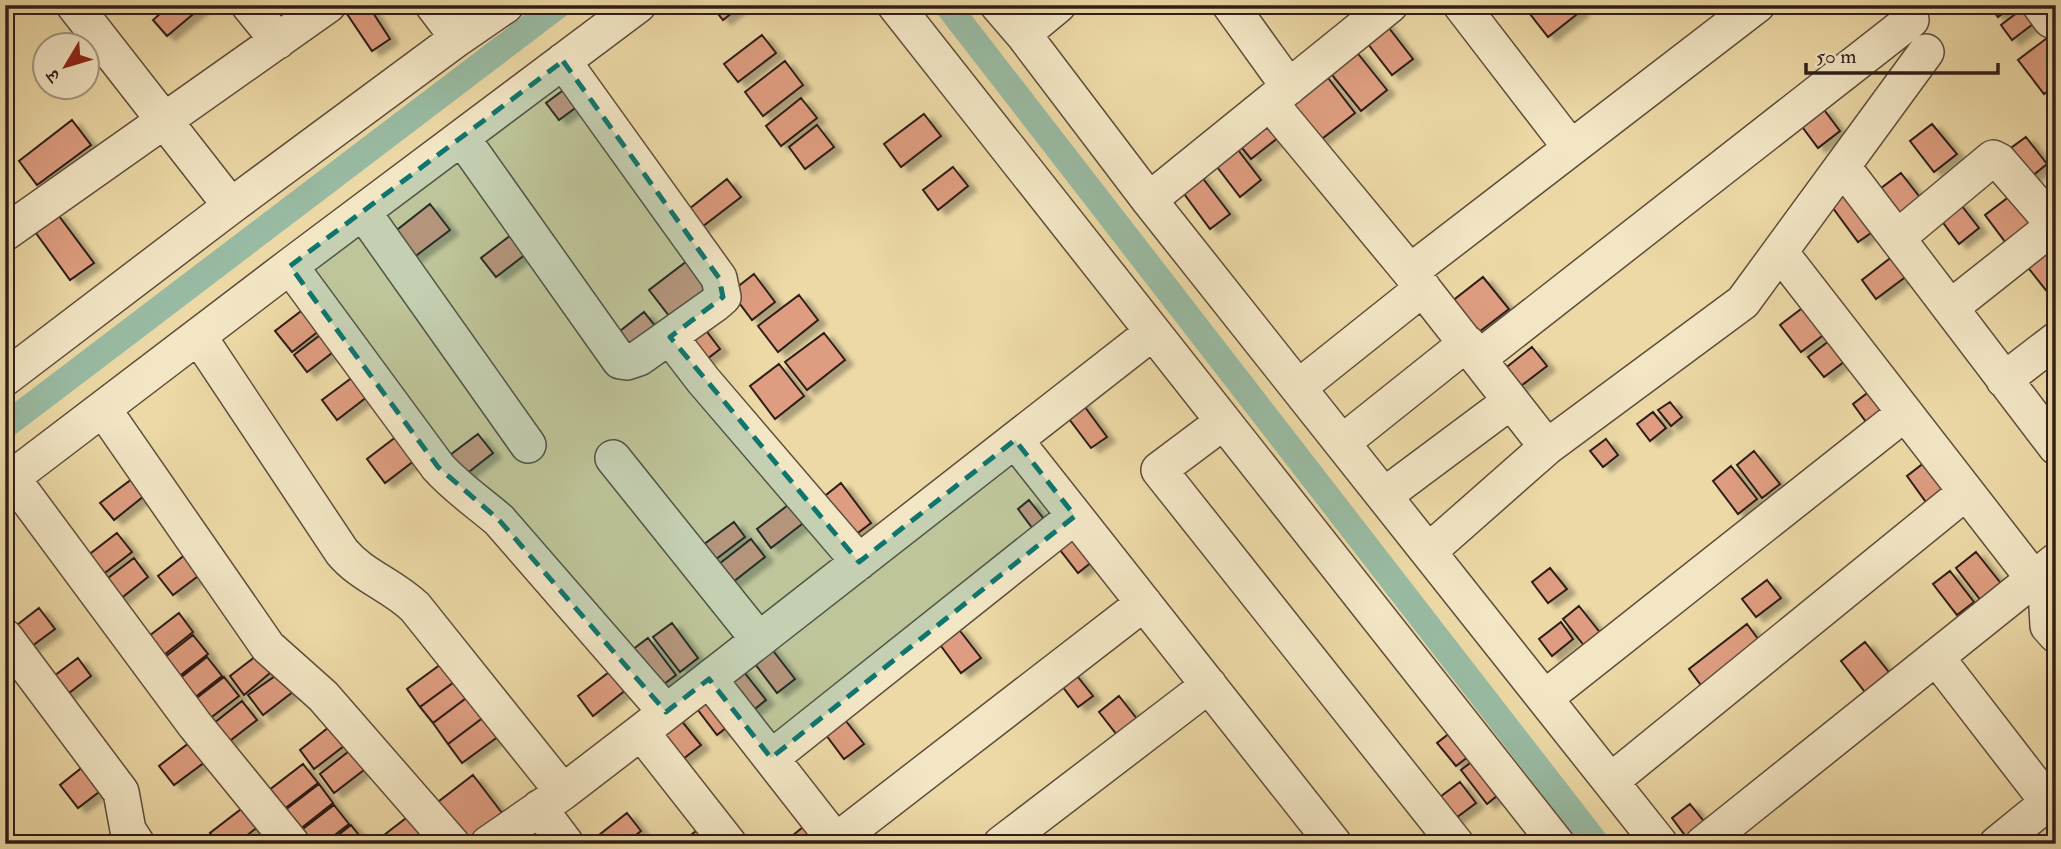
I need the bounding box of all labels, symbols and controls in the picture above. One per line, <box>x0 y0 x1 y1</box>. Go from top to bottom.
north arrow <box>32 32 102 102</box>
scale bar <box>1806 32 1998 76</box>
text: 50 m <box>1816 43 1857 70</box>
text: उ <box>40 64 67 89</box>

